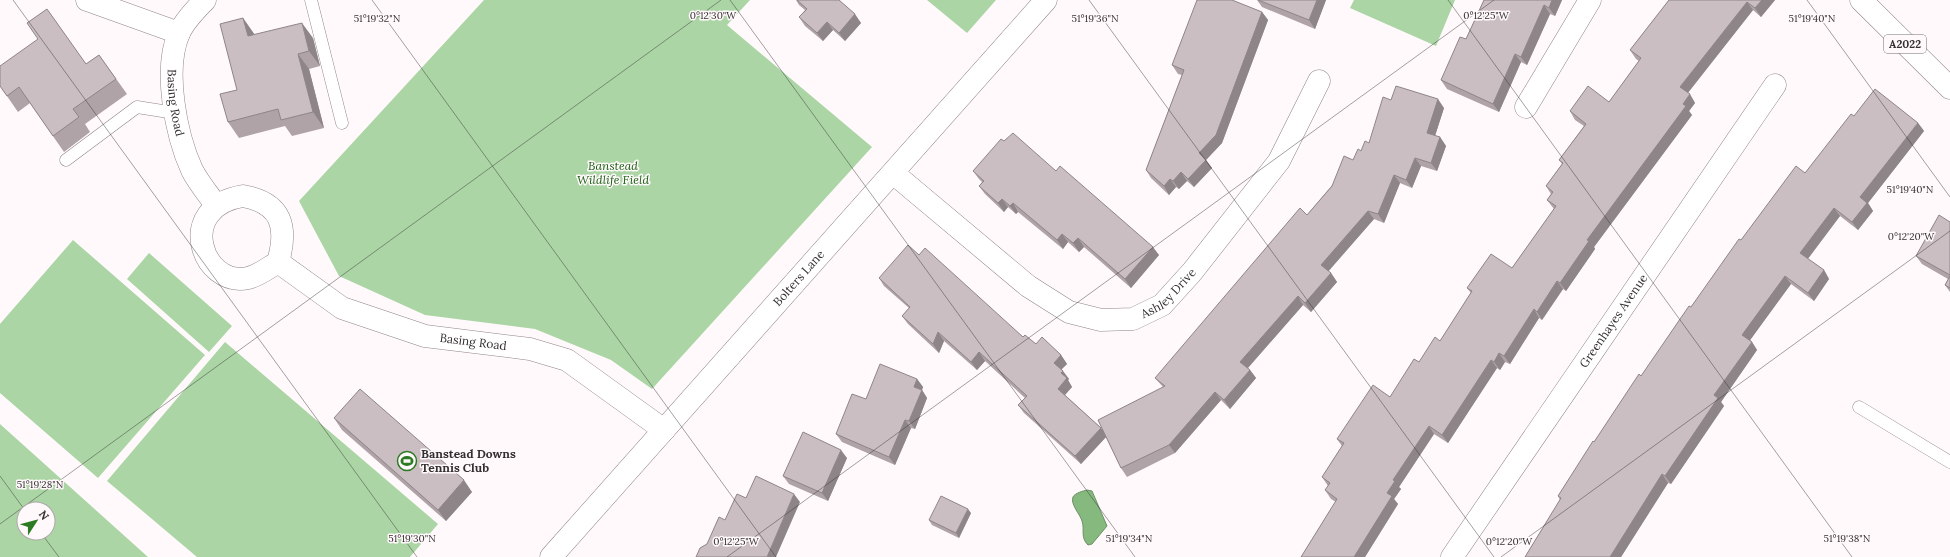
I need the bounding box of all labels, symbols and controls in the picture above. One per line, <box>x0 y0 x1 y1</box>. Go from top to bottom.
text: 0°12'30"W <box>690 9 737 22</box>
text: 0°12'25"W <box>1463 9 1510 22</box>
text: 51°19'32"N <box>354 12 401 25</box>
text: 51°19'36"N <box>1071 12 1119 25</box>
text: 51°19'40"N <box>1789 12 1836 25</box>
road number: A2022 <box>1884 35 1926 53</box>
street label: Basing Road <box>165 69 188 138</box>
park label: Banstead Wildlife Field <box>577 158 649 187</box>
text: 51°19'40"N <box>1887 183 1934 196</box>
text: 0°12'20"W <box>1888 230 1935 243</box>
street label: Bolters Lane <box>770 246 828 309</box>
street label: Ashley Drive <box>1137 264 1199 322</box>
street label: Greenhayes Avenue <box>1576 271 1651 370</box>
street label: Basing Road <box>439 330 508 353</box>
place label: Banstead Downs Tennis Club <box>421 446 516 475</box>
sports icon: Banstead Downs Tennis Club <box>396 450 418 472</box>
text: 51°19'28"N <box>17 478 64 491</box>
north arrow <box>16 501 56 541</box>
text: N <box>36 508 53 523</box>
text: 51°19'30"N <box>388 532 436 545</box>
text: 51°19'34"N <box>1106 532 1153 545</box>
text: 51°19'38"N <box>1824 532 1871 545</box>
text: 0°12'25"W <box>713 535 760 548</box>
text: 0°12'20"W <box>1486 535 1533 548</box>

